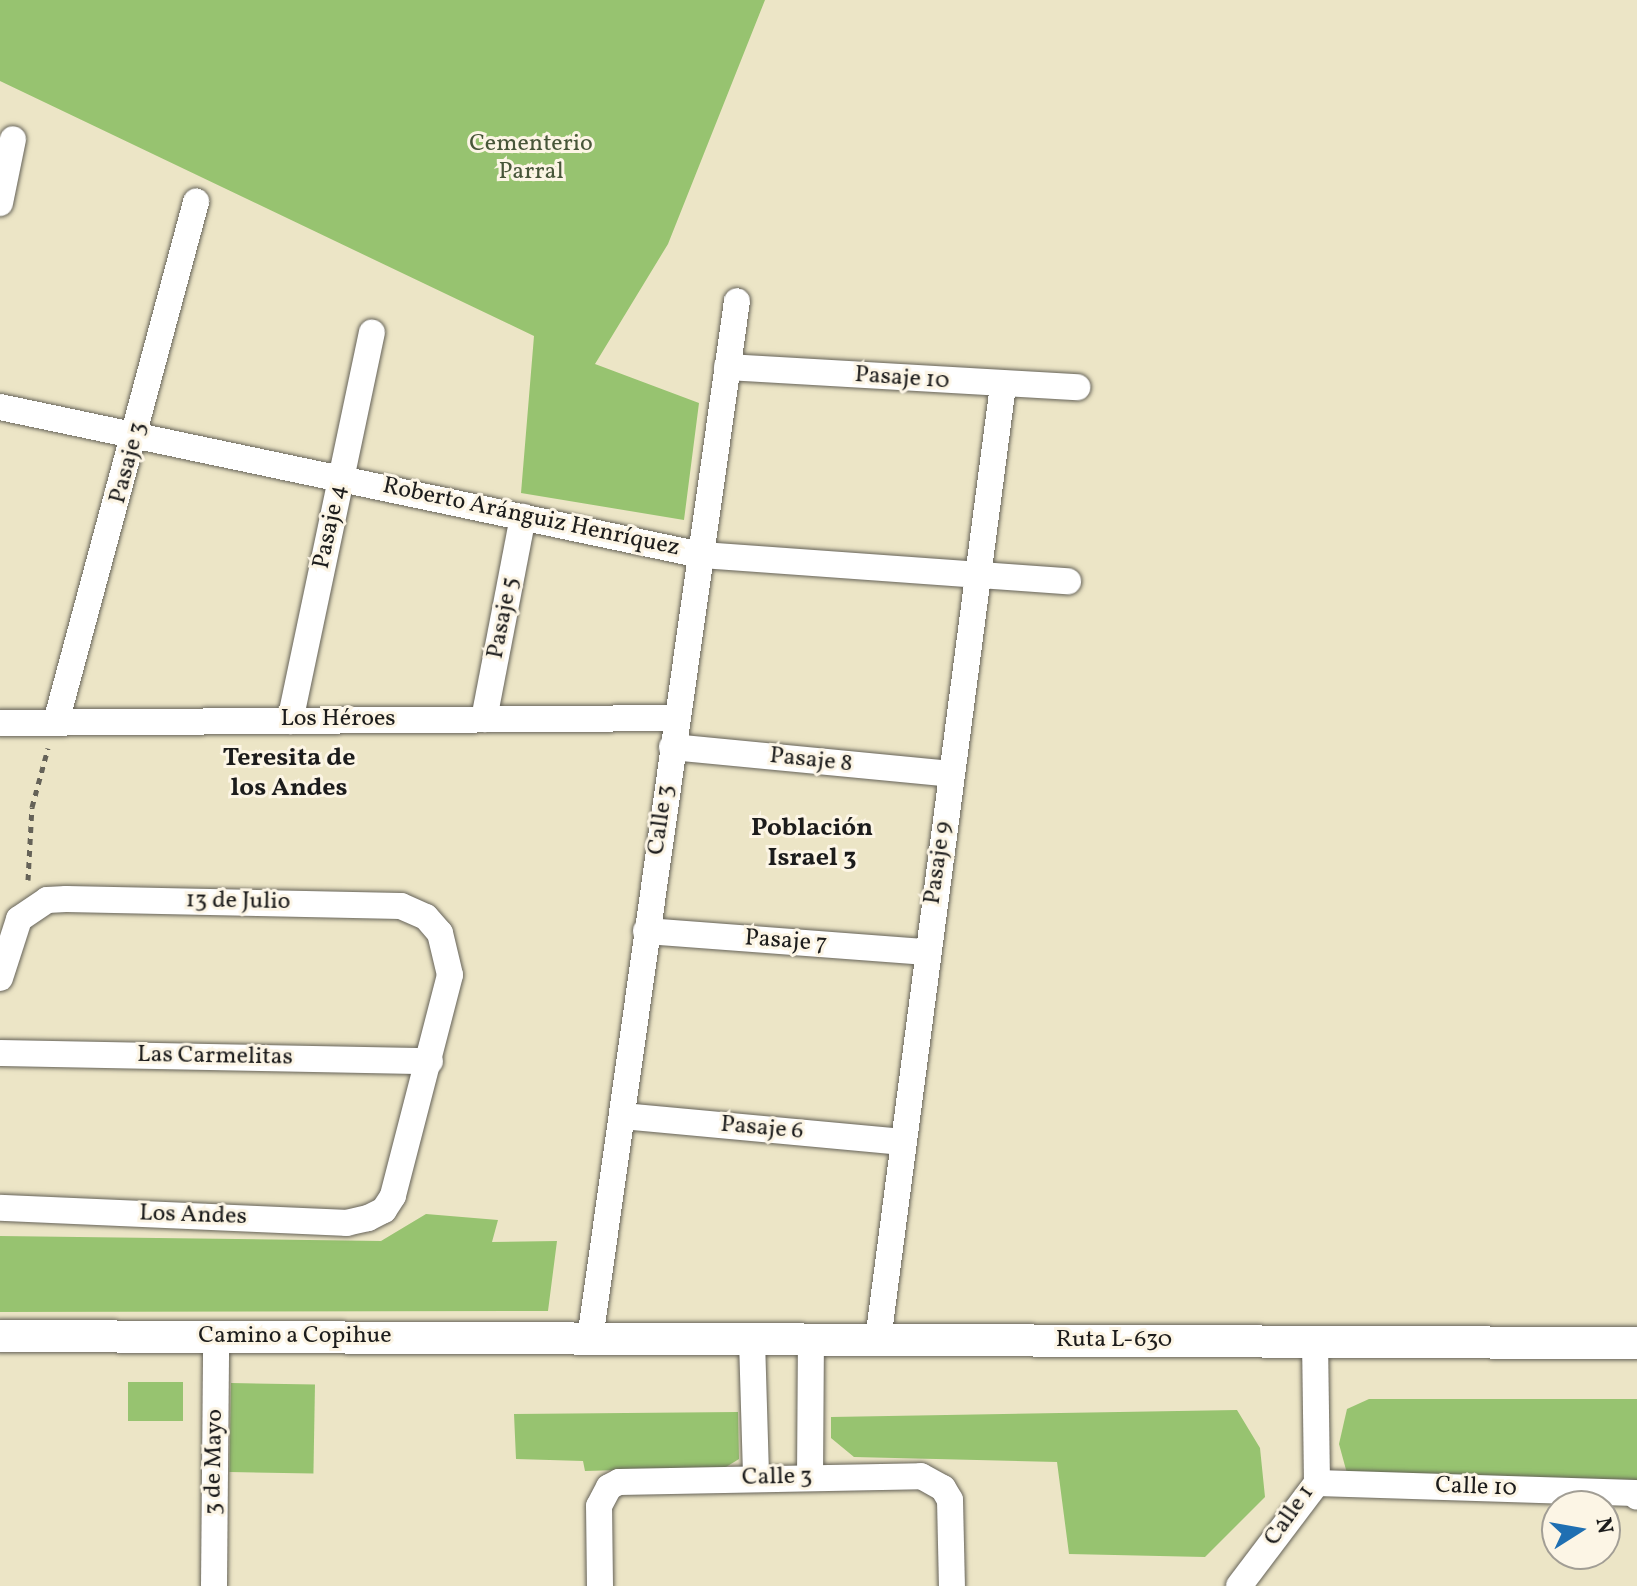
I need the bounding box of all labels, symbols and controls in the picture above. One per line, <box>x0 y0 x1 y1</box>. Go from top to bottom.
park label: Cementerio Parral <box>469 131 593 187</box>
street label: Pasaje 10 <box>854 361 950 397</box>
street label: Pasaje 3 <box>104 419 154 507</box>
street label: Roberto Aránguiz Henríquez <box>380 472 682 564</box>
street label: Pasaje 4 <box>308 482 354 572</box>
street label: Pasaje 5 <box>482 575 526 661</box>
street label: Los Héroes <box>280 706 396 734</box>
street label: Pasaje 8 <box>768 742 854 780</box>
district label: Teresita de los Andes <box>223 743 355 804</box>
street label: Calle 3 <box>643 783 681 857</box>
district label: Población Israel 3 <box>751 813 873 874</box>
street label: Pasaje 9 <box>919 820 959 906</box>
street label: 13 de Julio <box>185 887 291 917</box>
street label: Pasaje 7 <box>744 925 828 959</box>
street label: Las Carmelitas <box>137 1041 293 1073</box>
street label: Pasaje 6 <box>719 1111 805 1147</box>
street label: Los Andes <box>139 1200 247 1232</box>
street label: Camino a Copihue <box>198 1323 392 1351</box>
street label: Ruta L-630 <box>1056 1327 1172 1355</box>
street label: 3 de Mayo <box>200 1409 230 1515</box>
street label: Calle 3 <box>742 1463 812 1493</box>
street label: Calle 10 <box>1435 1472 1517 1504</box>
street label: Calle 1 <box>1259 1480 1321 1552</box>
north arrow <box>1541 1490 1621 1570</box>
text: N <box>1586 1515 1620 1537</box>

